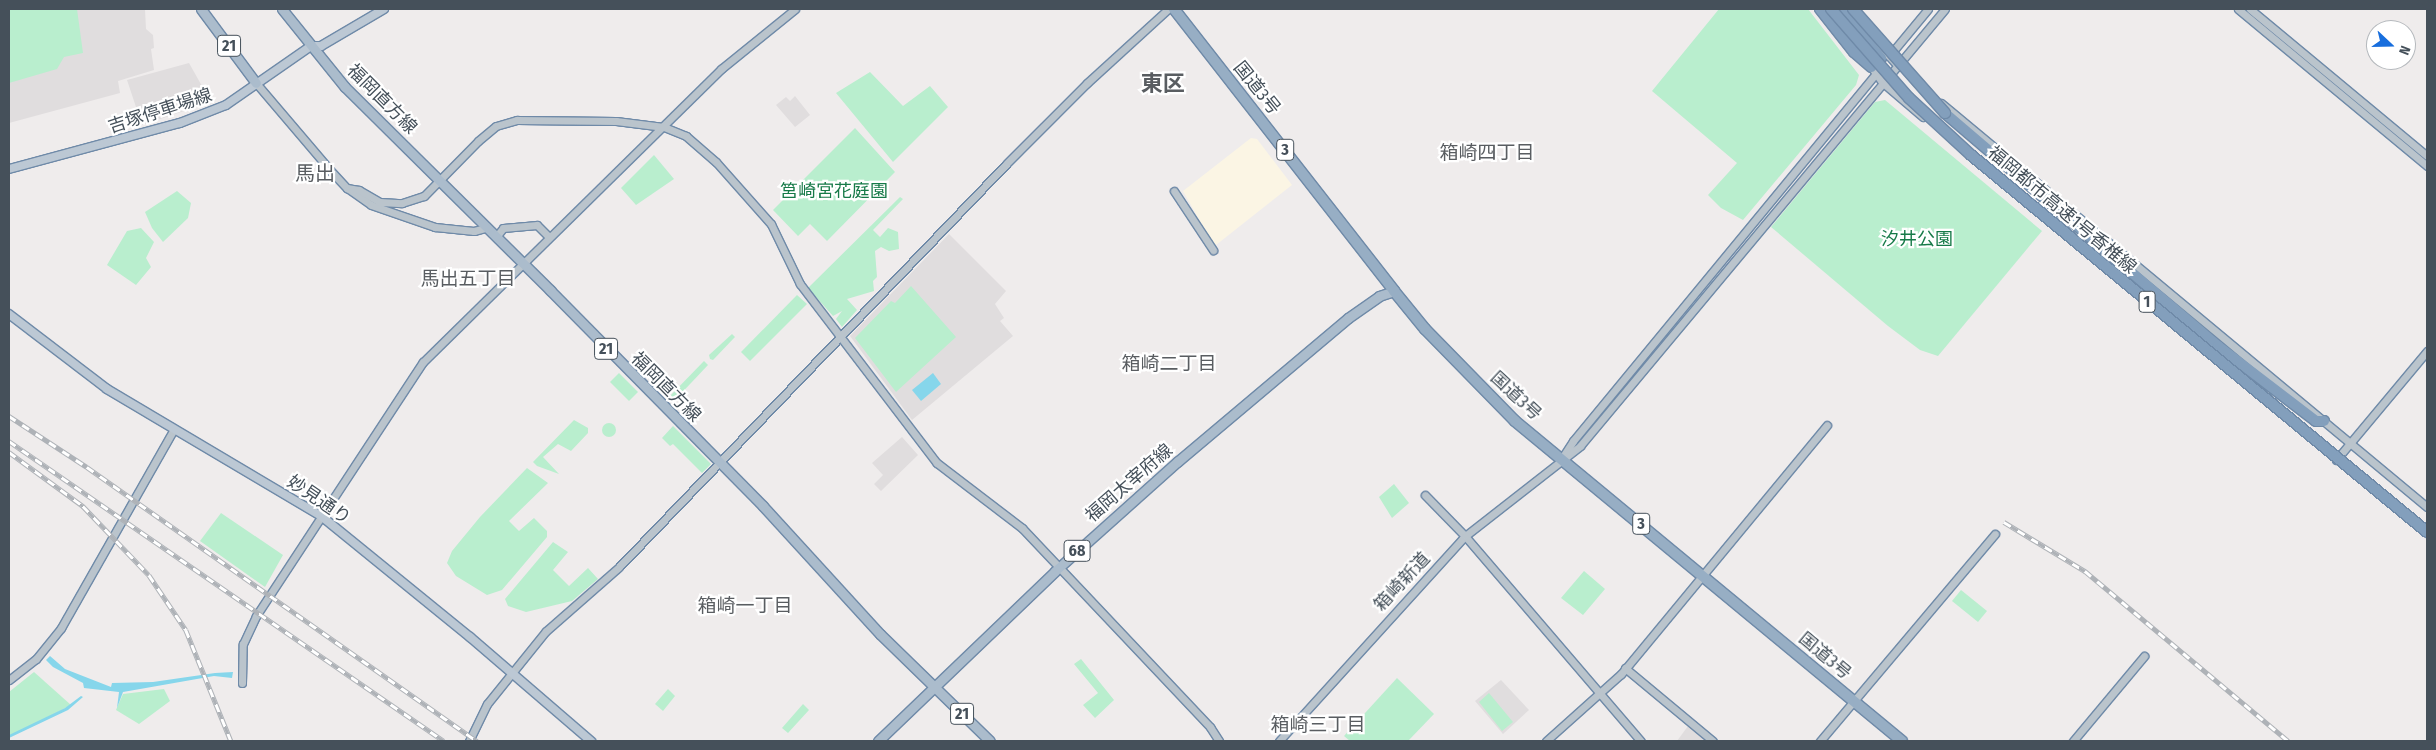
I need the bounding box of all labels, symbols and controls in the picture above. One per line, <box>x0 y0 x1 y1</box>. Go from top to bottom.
north arrow <box>2366 20 2416 70</box>
road number: 21 <box>216 32 242 59</box>
text: N <box>2395 43 2414 57</box>
street label: 国道3号 <box>1229 57 1285 119</box>
street label: 福岡直方線 <box>343 60 421 138</box>
district label: 東区 <box>1141 71 1185 97</box>
street label: 吉塚停車場線 <box>105 84 215 138</box>
road number: 3 <box>1275 136 1295 164</box>
district label: 箱崎四丁目 <box>1440 142 1534 164</box>
street label: 福岡都市高速1号香椎線 <box>1983 142 2141 278</box>
district label: 馬出 <box>295 161 335 185</box>
park label: 筥崎宮花庭園 <box>780 180 888 202</box>
park label: 汐井公園 <box>1881 228 1953 250</box>
district label: 馬出五丁目 <box>421 268 515 290</box>
road number: 1 <box>2138 288 2156 316</box>
road number: 21 <box>594 336 618 362</box>
street label: 福岡直方線 <box>627 348 705 426</box>
district label: 箱崎二丁目 <box>1122 353 1216 375</box>
street label: 国道3号 <box>1486 367 1546 425</box>
street label: 福岡太宰府線 <box>1081 439 1177 527</box>
street label: 妙見通り <box>283 471 355 529</box>
road number: 3 <box>1631 510 1651 538</box>
road number: 68 <box>1063 538 1091 564</box>
street label: 箱崎新道 <box>1370 548 1434 616</box>
district label: 箱崎一丁目 <box>698 595 792 617</box>
street label: 国道3号 <box>1794 628 1856 684</box>
road number: 21 <box>950 701 974 728</box>
district label: 箱崎三丁目 <box>1271 714 1365 736</box>

